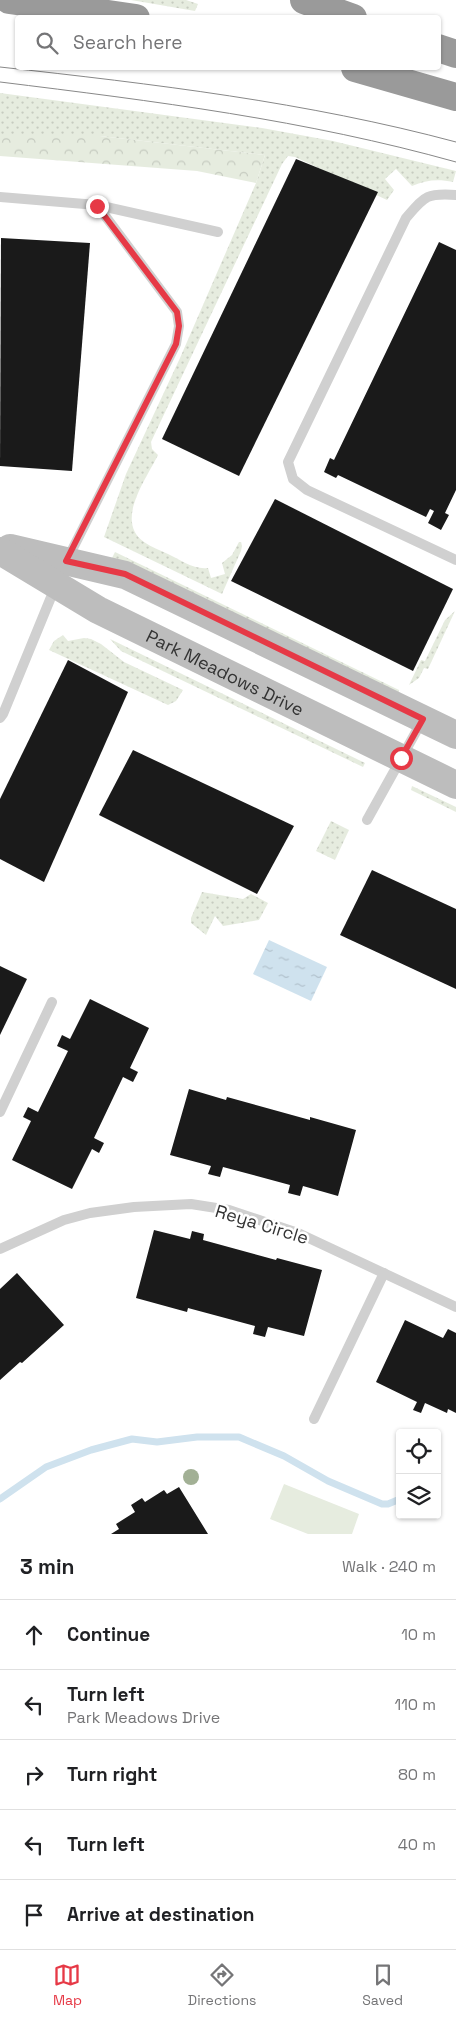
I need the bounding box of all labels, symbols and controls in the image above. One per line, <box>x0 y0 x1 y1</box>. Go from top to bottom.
search box <box>15 15 441 70</box>
icon: search <box>33 29 61 57</box>
text: Search here <box>73 30 183 55</box>
route end <box>86 195 109 218</box>
street label: Park Meadows Drive <box>143 624 308 720</box>
route start <box>390 747 413 770</box>
street label: Reya Circle <box>213 1199 311 1249</box>
map controls <box>396 1429 441 1519</box>
button: locate <box>396 1429 441 1474</box>
button: layers <box>396 1474 441 1519</box>
text: 3 min <box>20 1553 75 1580</box>
text: Walk · 240 m <box>342 1556 436 1577</box>
icon: ahead <box>20 1621 48 1649</box>
text: Continue <box>67 1622 150 1647</box>
text: 10 m <box>401 1624 436 1645</box>
text: Turn left <box>67 1682 145 1707</box>
icon: left <box>20 1691 48 1719</box>
text: 110 m <box>394 1694 436 1715</box>
text: Park Meadows Drive <box>67 1707 220 1728</box>
icon: right <box>20 1761 48 1789</box>
text: Turn right <box>67 1762 157 1787</box>
text: 80 m <box>398 1764 436 1785</box>
icon: left <box>20 1831 48 1859</box>
text: Turn left <box>67 1832 145 1857</box>
text: 40 m <box>398 1834 436 1855</box>
icon: arrive <box>20 1901 48 1929</box>
text: Arrive at destination <box>67 1902 255 1927</box>
tab: Map <box>53 1961 82 2009</box>
tab: Directions <box>188 1961 256 2009</box>
tab: Saved <box>362 1961 403 2009</box>

